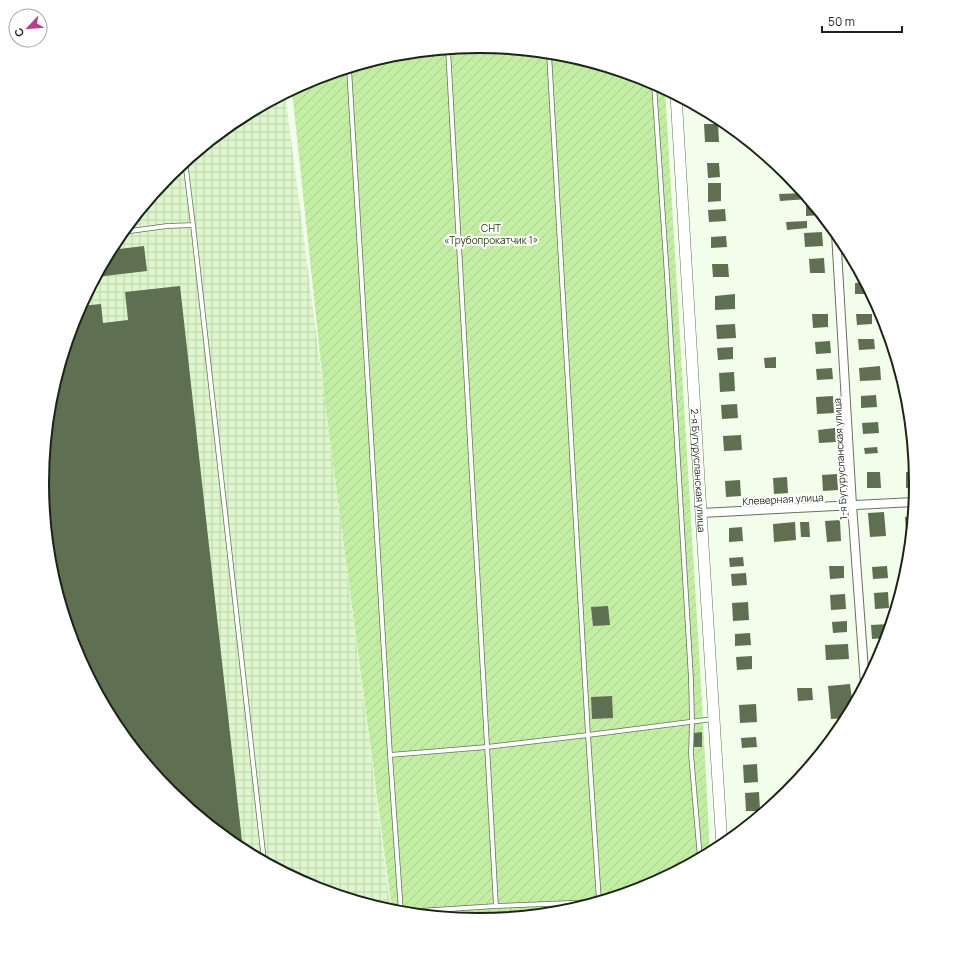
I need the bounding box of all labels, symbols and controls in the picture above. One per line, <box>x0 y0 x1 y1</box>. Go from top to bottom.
north arrow <box>8 8 48 48</box>
scale bar <box>822 8 902 34</box>
text: 50 m <box>828 13 855 30</box>
text: С <box>10 26 27 40</box>
park label: СНТ «Трубопрокатчик 1» <box>444 221 538 247</box>
street label: 1-я Бугурусланская улица <box>830 398 850 520</box>
street label: 2-я Бугурусланская улица <box>688 408 709 533</box>
street label: Клеверная улица <box>742 490 824 508</box>

